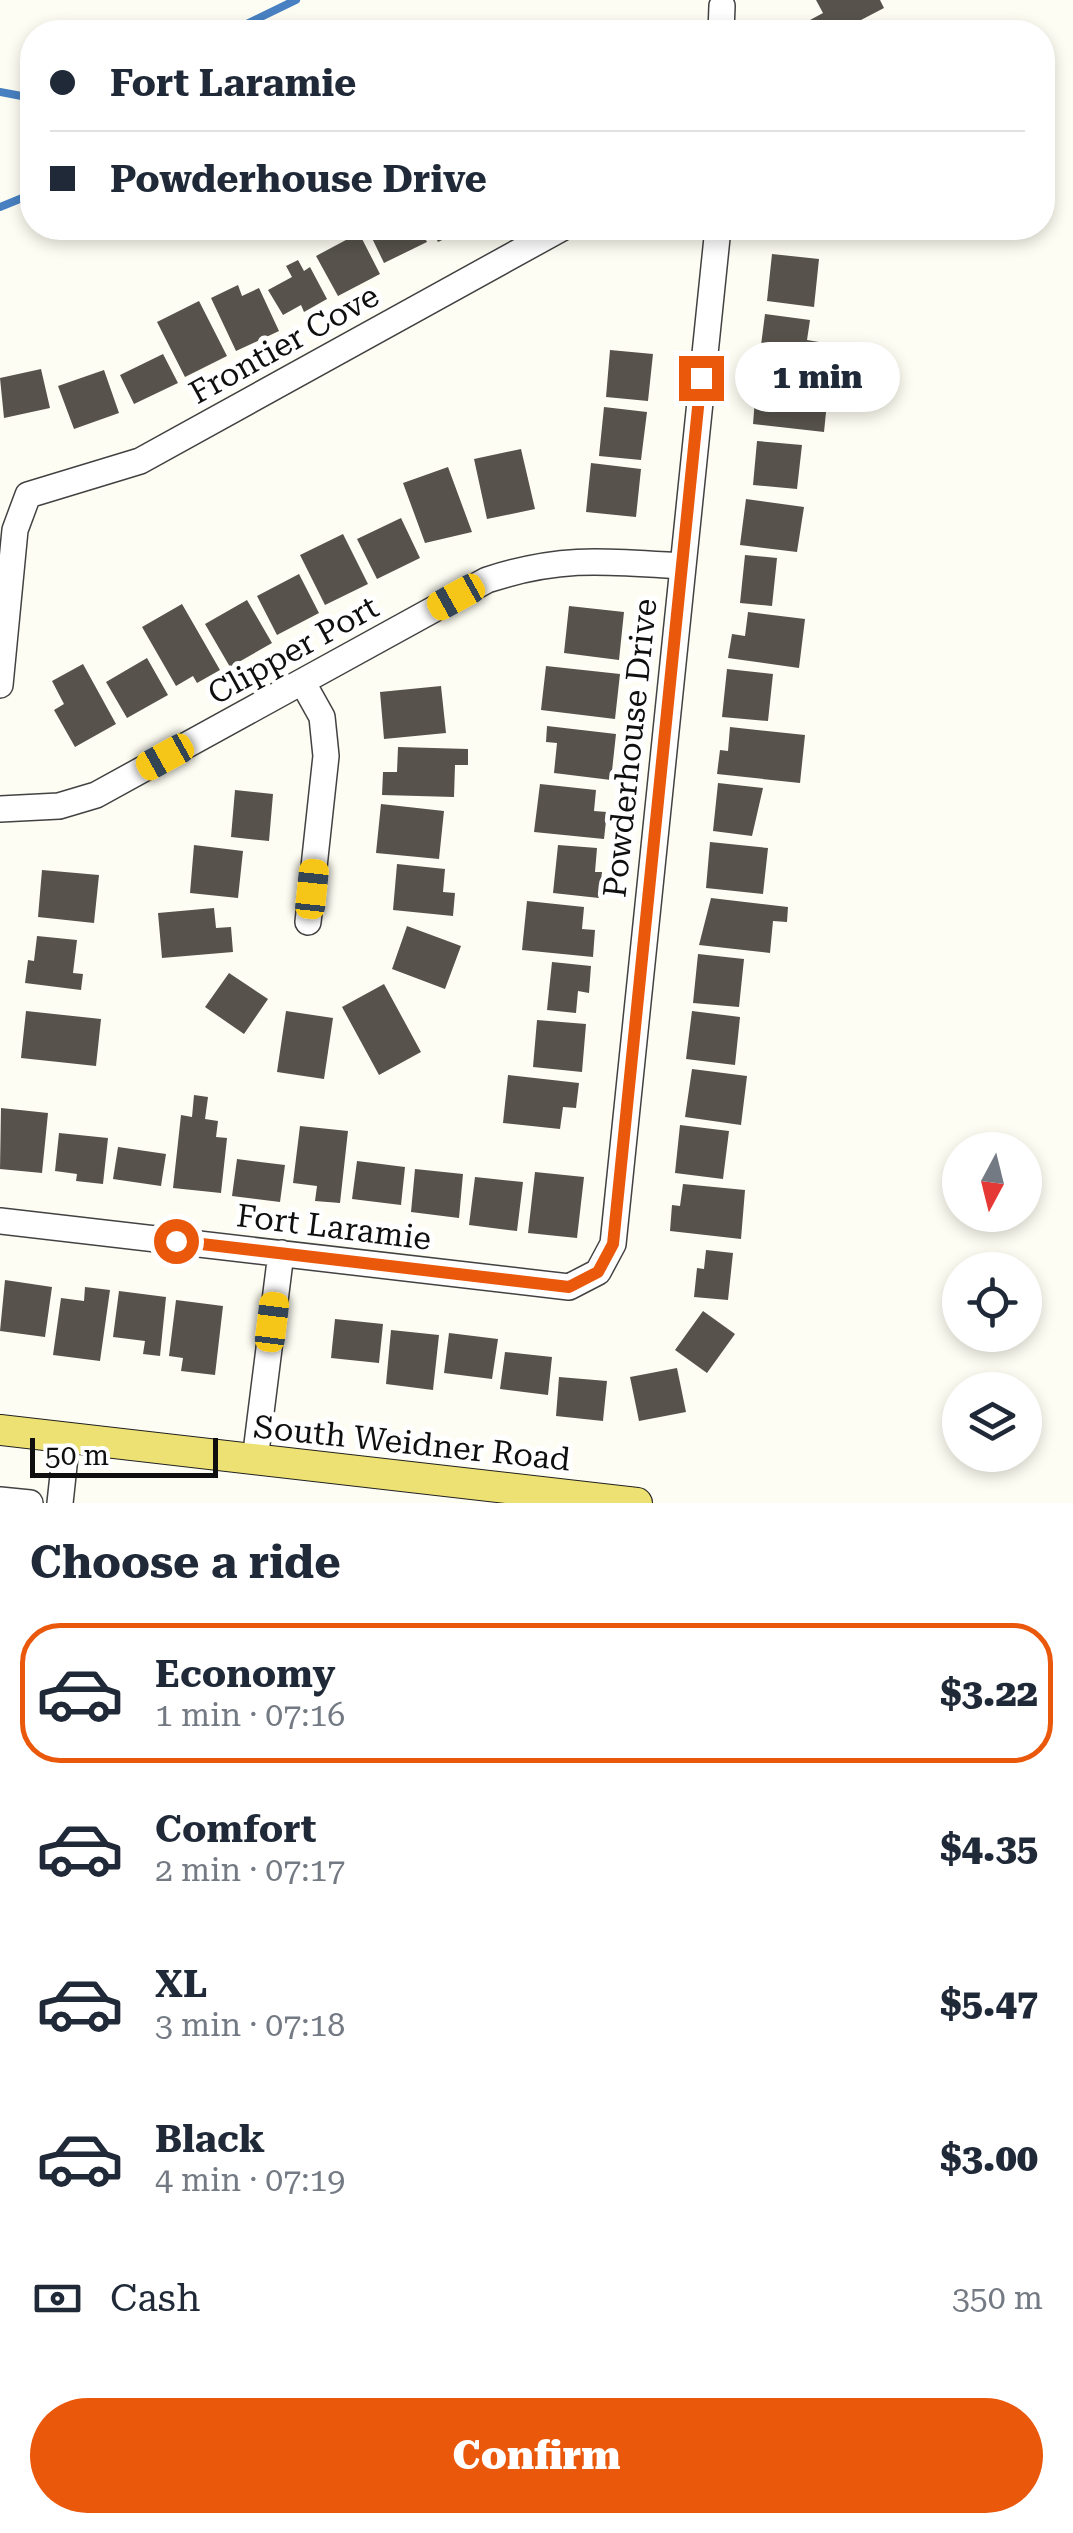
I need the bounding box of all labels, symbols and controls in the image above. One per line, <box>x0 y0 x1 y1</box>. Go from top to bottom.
text: Fort Laramie <box>110 61 356 105</box>
text: Powderhouse Drive <box>110 157 487 201</box>
street label: Frontier Cove <box>183 276 385 412</box>
callout: 1 min <box>736 343 901 413</box>
route end <box>679 356 724 401</box>
text: 1 min <box>773 358 862 396</box>
car <box>422 569 490 625</box>
street label: Clipper Port <box>201 588 385 712</box>
street label: Powderhouse Drive <box>595 597 665 899</box>
car <box>131 729 199 785</box>
car <box>294 858 330 920</box>
north arrow <box>942 1132 1042 1232</box>
map controls <box>942 1132 1042 1472</box>
street label: Fort Laramie <box>235 1196 433 1258</box>
route start <box>154 1219 199 1264</box>
button: locate <box>942 1252 1042 1352</box>
car <box>253 1290 291 1354</box>
button: layers <box>942 1372 1042 1472</box>
street label: South Weidner Road <box>252 1407 572 1479</box>
scale bar <box>30 1433 218 1478</box>
text: 50 m <box>45 1439 109 1472</box>
text: Choose a ride <box>30 1536 341 1589</box>
icon: car <box>35 1648 125 1738</box>
text: Economy <box>155 1652 335 1696</box>
text: $3.22 <box>940 1671 1038 1715</box>
text: 1 min · 07:16 <box>155 1696 345 1734</box>
icon: car <box>35 1803 125 1893</box>
text: Comfort <box>155 1807 316 1851</box>
text: $4.35 <box>940 1826 1038 1870</box>
text: 2 min · 07:17 <box>155 1851 345 1889</box>
icon: car <box>35 1958 125 2048</box>
text: XL <box>155 1962 207 2006</box>
text: $5.47 <box>940 1981 1038 2025</box>
text: 3 min · 07:18 <box>155 2006 345 2044</box>
icon: car <box>35 2113 125 2203</box>
text: Black <box>155 2117 265 2161</box>
text: $3.00 <box>940 2136 1038 2180</box>
text: 4 min · 07:19 <box>155 2161 345 2199</box>
icon: cash <box>30 2271 85 2326</box>
text: Cash <box>110 2276 200 2320</box>
text: 350 m <box>952 2279 1043 2317</box>
button: Confirm <box>30 2398 1043 2513</box>

